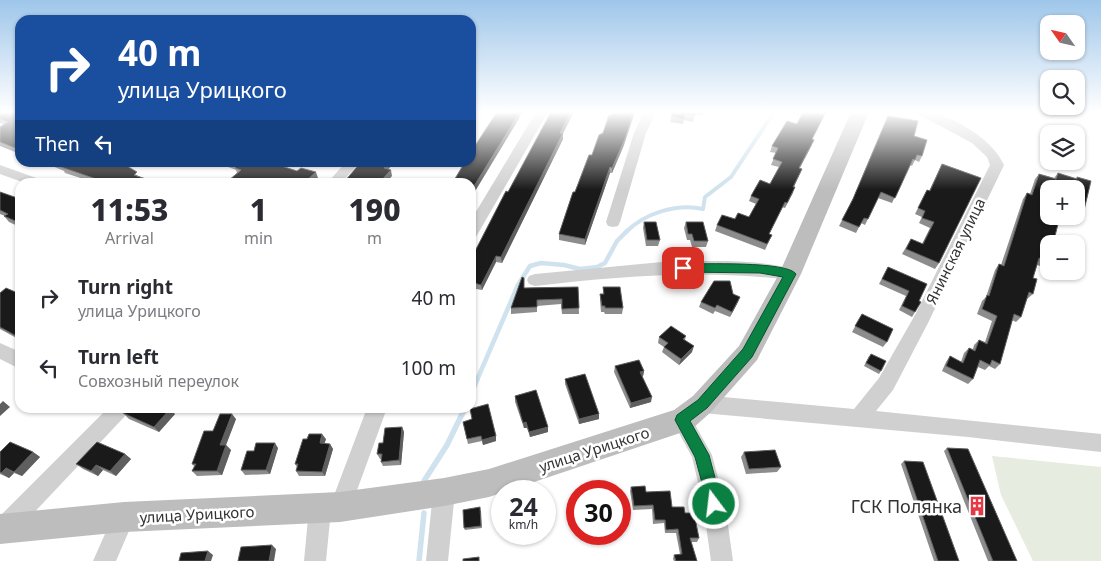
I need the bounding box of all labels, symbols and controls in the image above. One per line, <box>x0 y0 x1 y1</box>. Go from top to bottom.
north arrow <box>1040 15 1085 60</box>
map controls <box>1040 15 1085 280</box>
text: 40 m <box>118 29 201 76</box>
icon: right <box>35 35 100 100</box>
button: search <box>1040 70 1085 115</box>
text: улица Урицкого <box>118 74 287 104</box>
button: layers <box>1040 125 1085 170</box>
icon: left <box>90 130 118 158</box>
text: Then <box>35 131 80 157</box>
button: + <box>1040 180 1085 225</box>
text: 11:53 <box>91 189 168 230</box>
text: 1 <box>250 189 267 230</box>
text: 190 <box>348 189 400 230</box>
street label: Янинская улица <box>921 195 989 307</box>
text: Arrival <box>105 227 154 249</box>
text: min <box>244 227 273 249</box>
text: m <box>367 227 382 249</box>
button: − <box>1040 235 1085 280</box>
pin <box>662 247 704 289</box>
icon: arrive <box>669 254 697 282</box>
text: Turn right <box>78 274 173 300</box>
icon: right <box>35 284 63 312</box>
text: 40 m <box>412 285 456 311</box>
text: улица Урицкого <box>78 300 201 322</box>
text: Turn left <box>78 344 159 370</box>
icon: left <box>35 354 63 382</box>
text: 100 m <box>401 355 456 381</box>
text: Совхозный переулок <box>78 370 239 392</box>
street label: улица Урицкого <box>536 422 652 476</box>
position arrow <box>687 477 739 529</box>
speed limit sign: 30 <box>566 480 631 545</box>
text: 24 <box>509 489 538 523</box>
place label: ГСК Полянка <box>851 494 962 518</box>
building icon: ГСК Полянка <box>966 495 988 517</box>
street label: улица Урицкого <box>139 501 255 527</box>
text: km/h <box>509 516 538 533</box>

